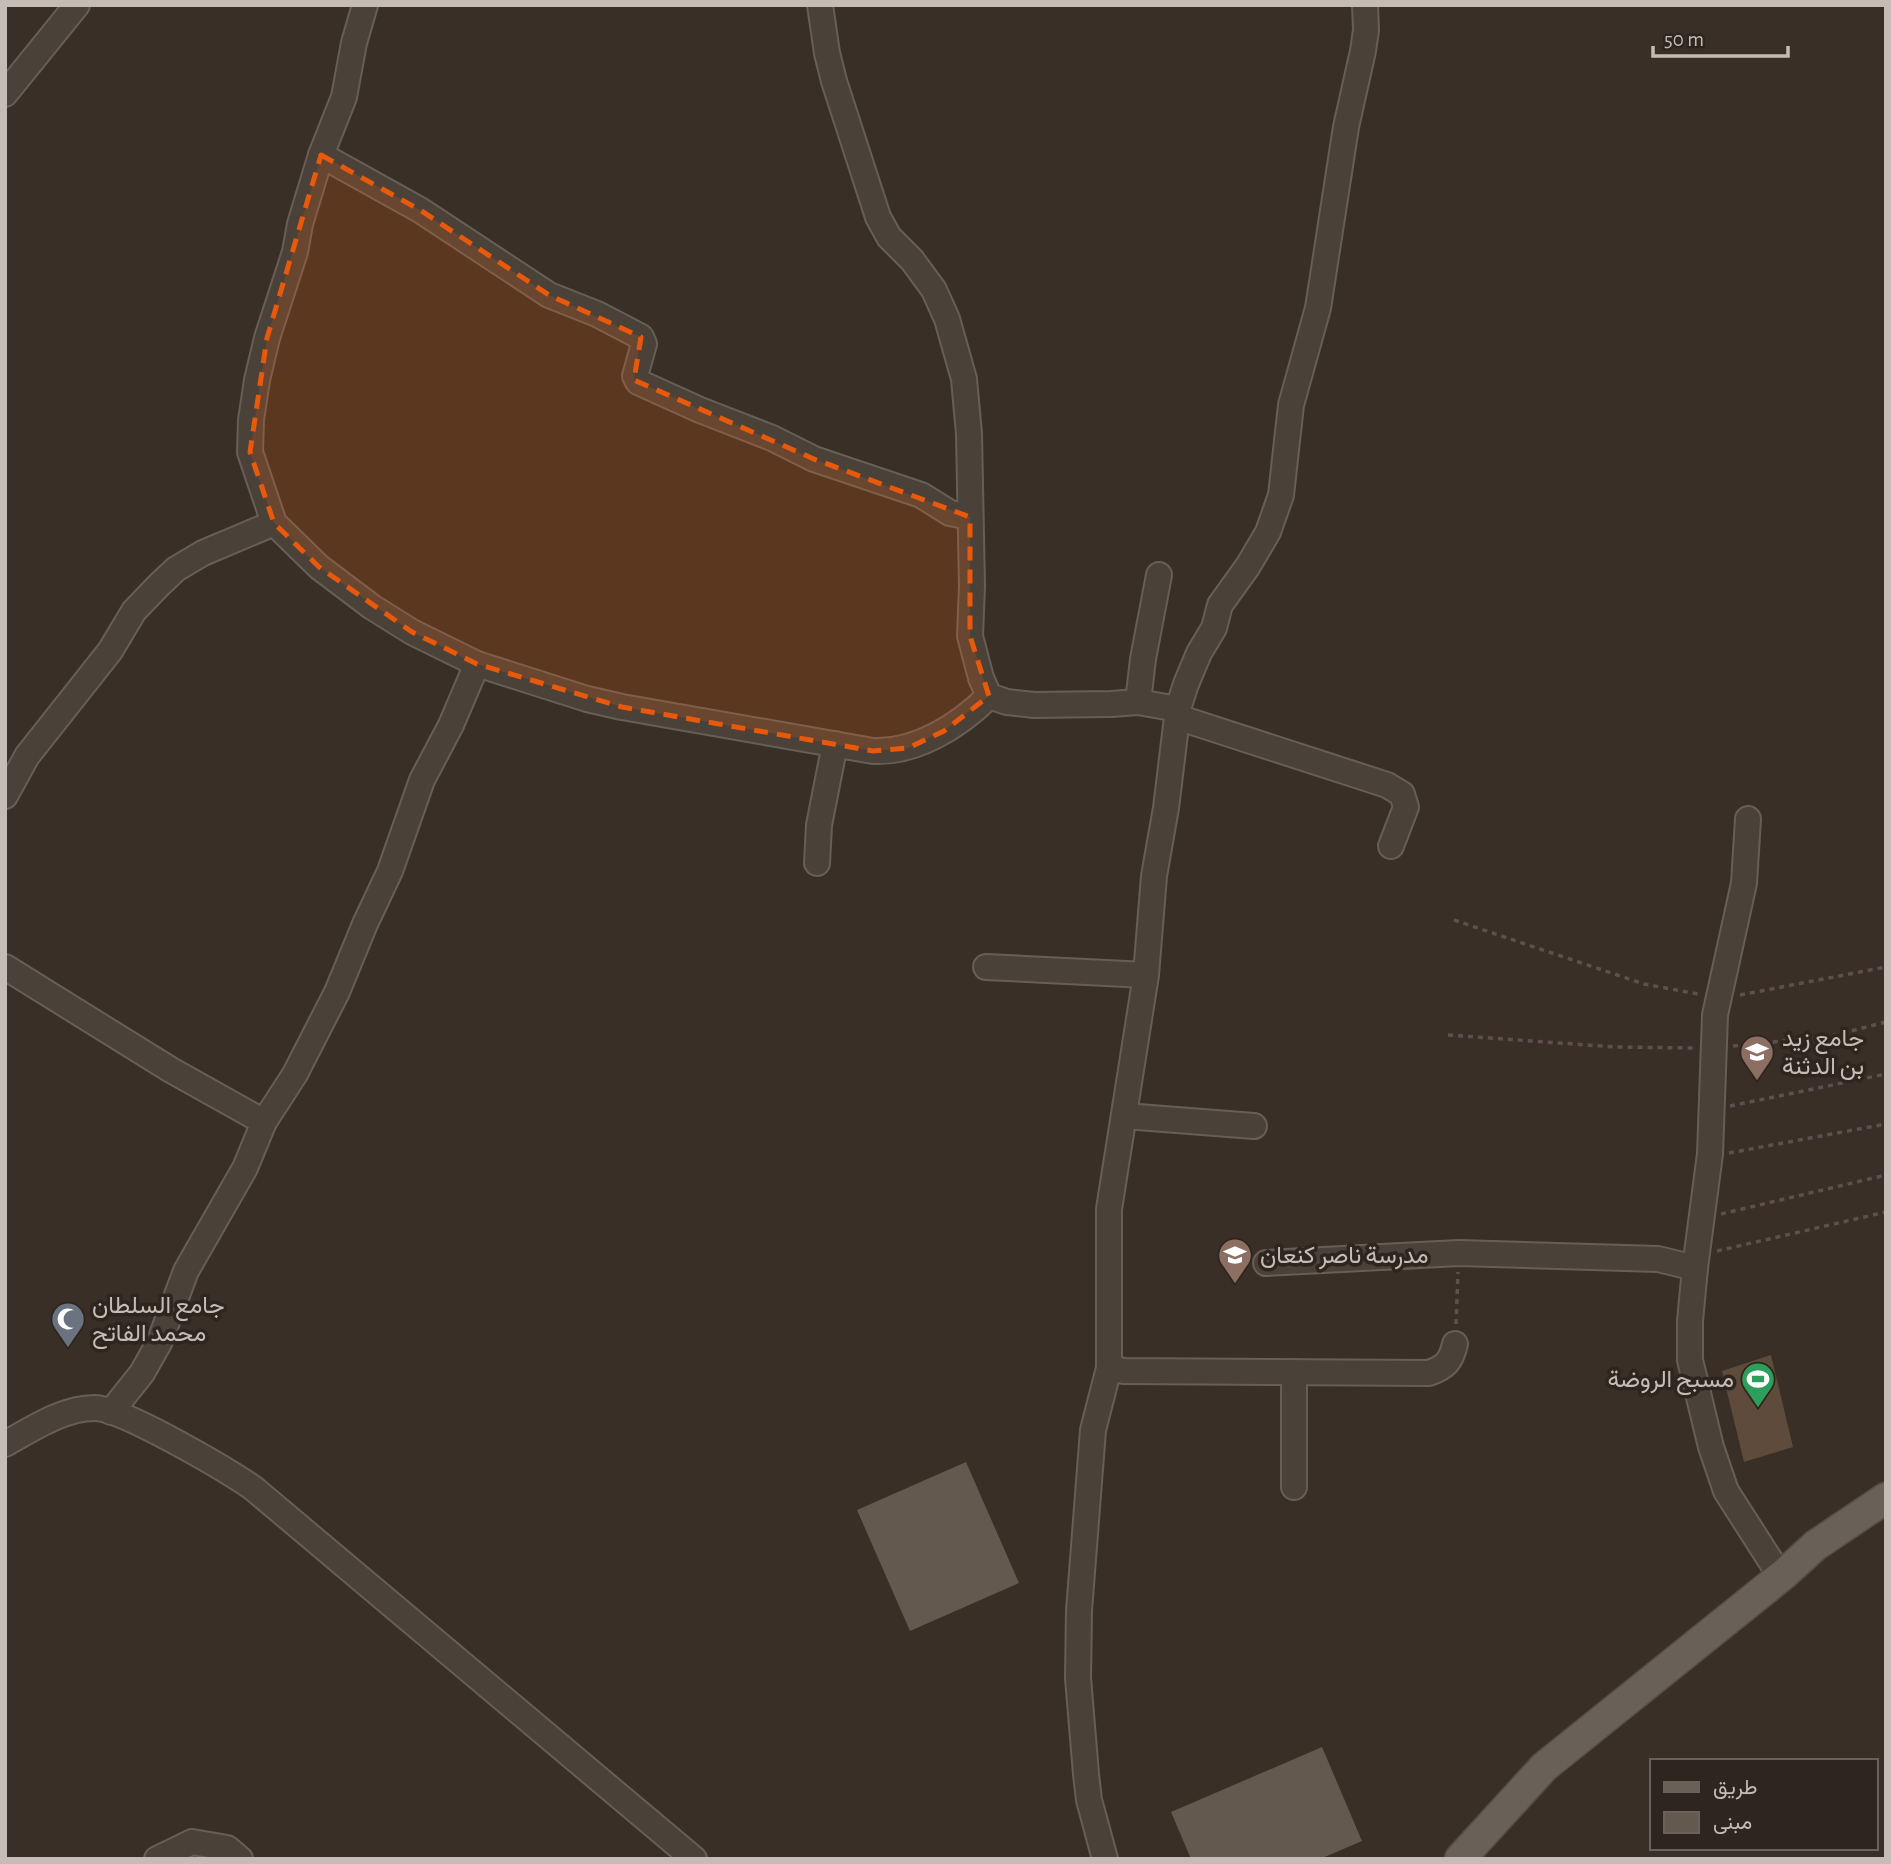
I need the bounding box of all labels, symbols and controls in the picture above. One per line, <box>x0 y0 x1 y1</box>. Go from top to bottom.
scale bar <box>1653 14 1788 58</box>
text: 50 m <box>1664 29 1704 50</box>
place label: جامع زيد بن الدثنة <box>1782 1027 1864 1080</box>
school or university icon: جامع زيد بن الدثنة <box>1738 1033 1776 1082</box>
school or university icon: مدرسة ناصر كنعان <box>1216 1236 1254 1285</box>
place label: مدرسة ناصر كنعان <box>1260 1244 1429 1270</box>
place label: جامع السلطان محمد الفاتح <box>92 1294 225 1350</box>
mosque icon: جامع السلطان محمد الفاتح <box>49 1300 87 1349</box>
sports icon: مسبح الروضة <box>1739 1360 1777 1409</box>
place label: مسبح الروضة <box>1608 1368 1734 1396</box>
legend <box>1650 1759 1877 1850</box>
text: طريق <box>1713 1777 1758 1800</box>
text: مبنى <box>1713 1812 1752 1834</box>

